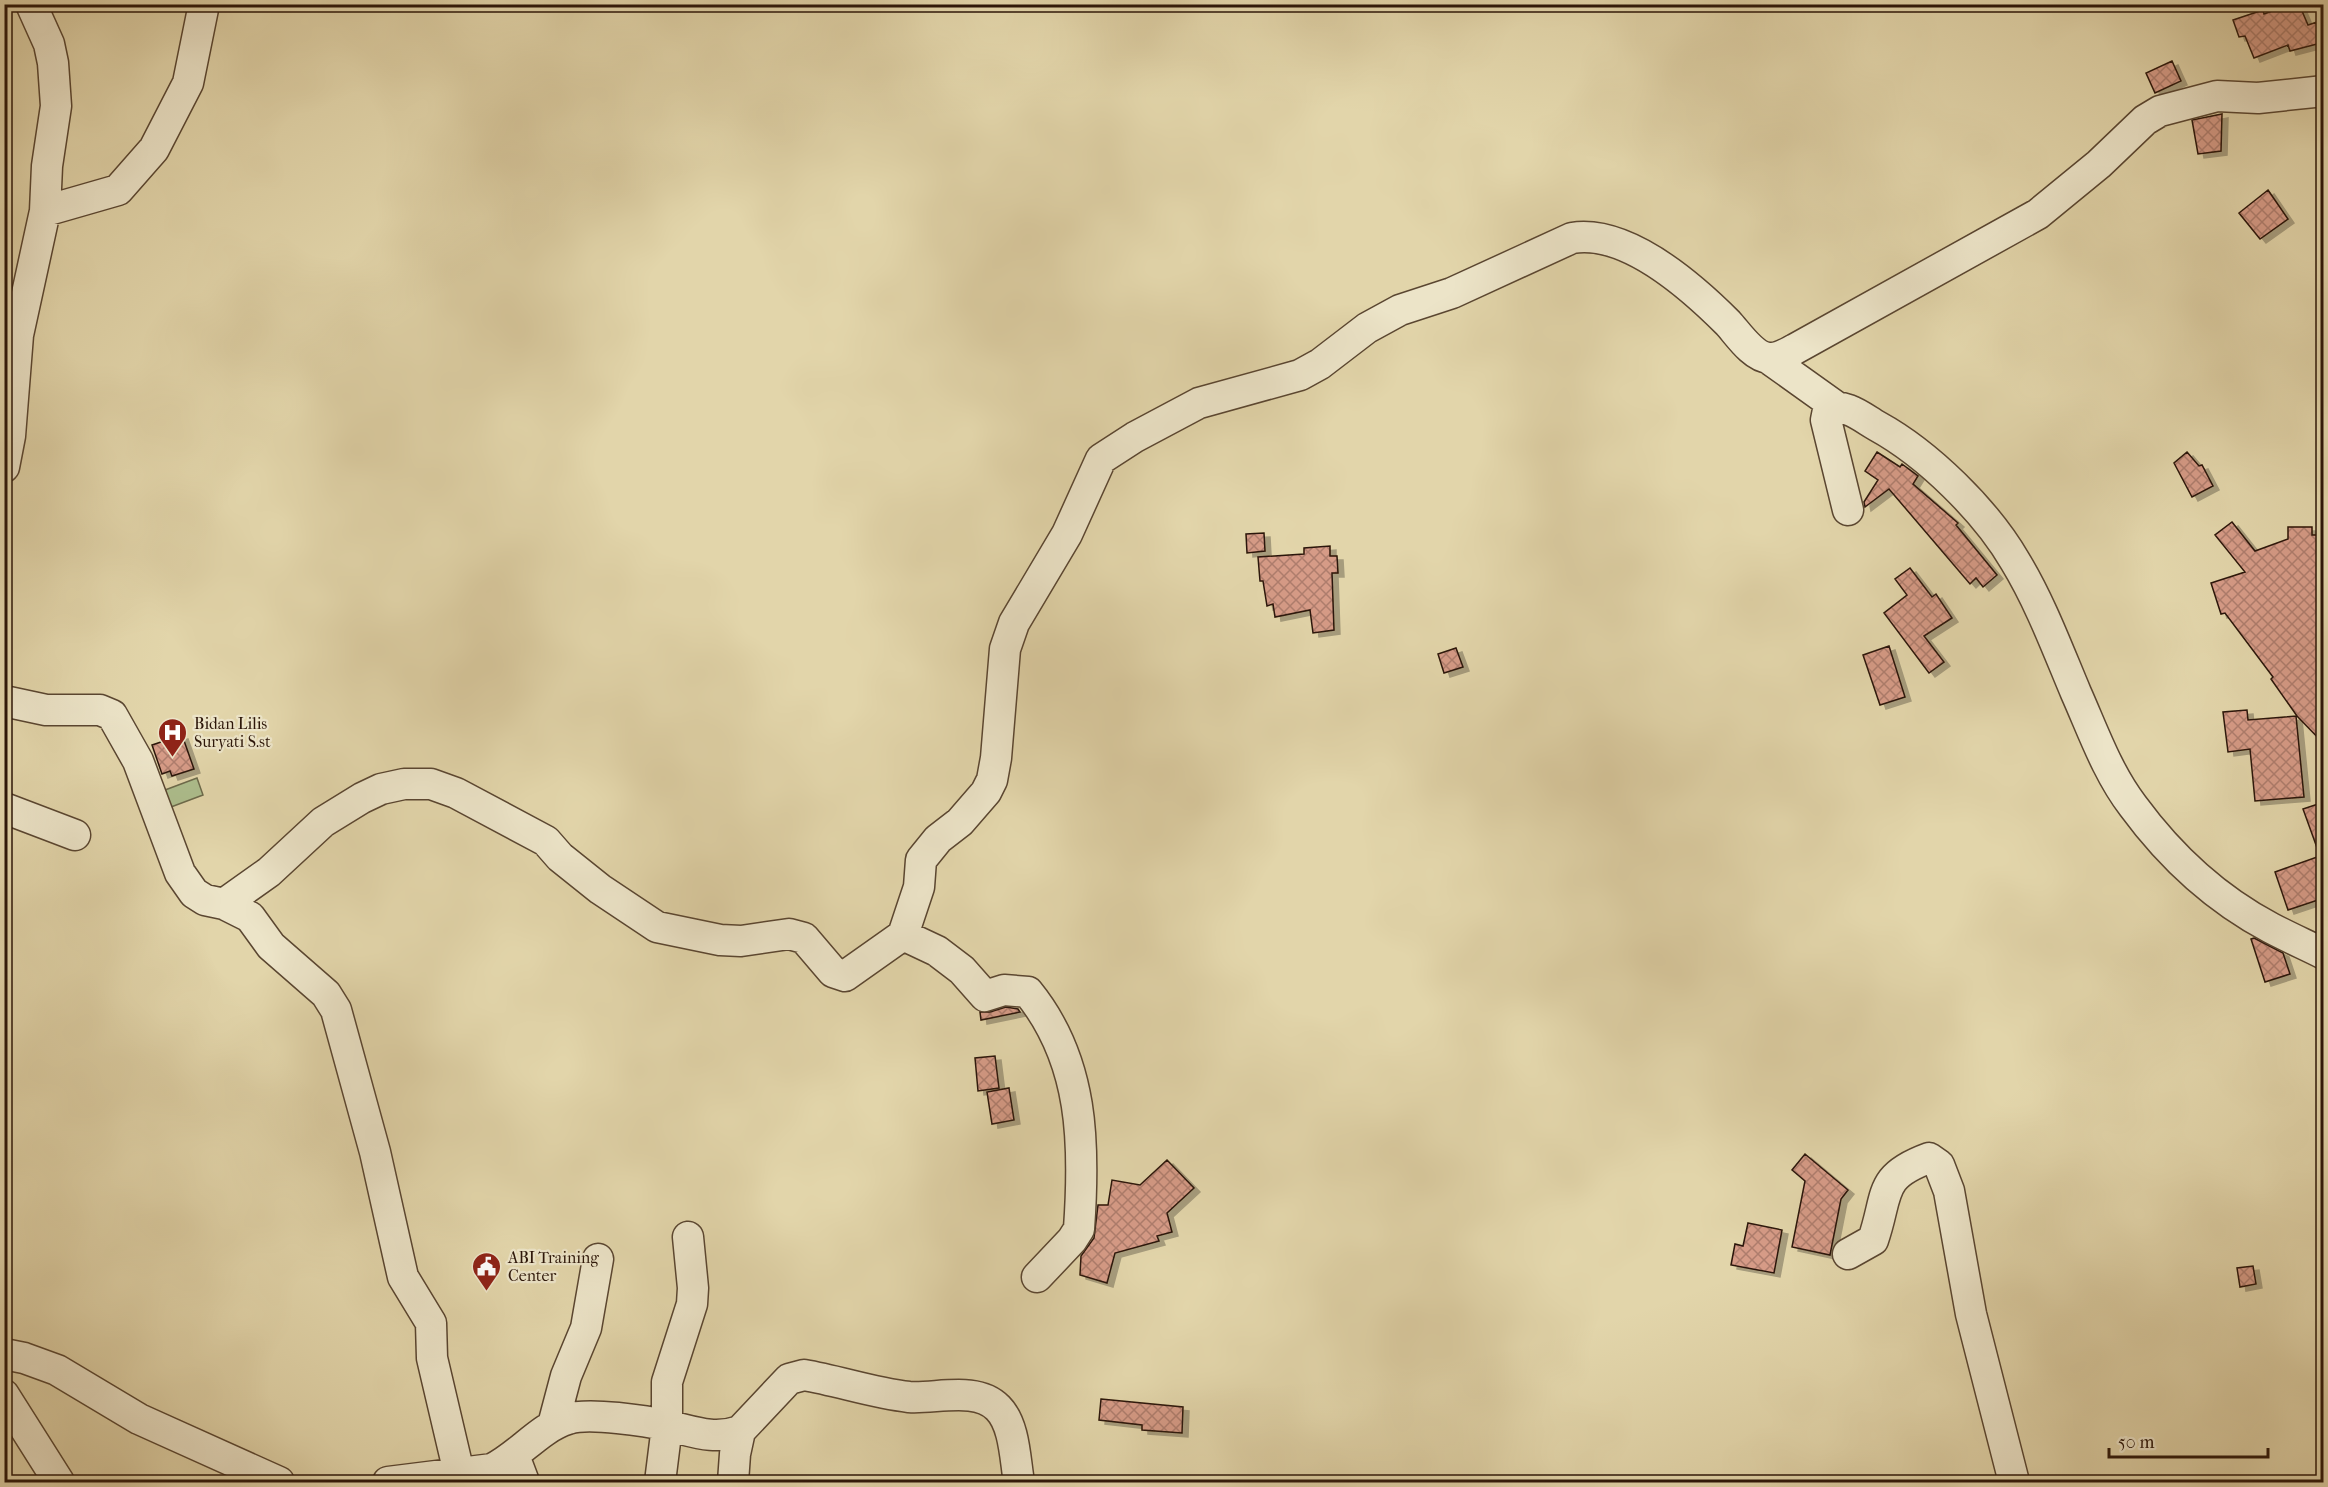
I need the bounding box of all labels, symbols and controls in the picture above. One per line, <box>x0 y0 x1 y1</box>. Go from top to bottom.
place label: Bidan Lilis Suryati S.st <box>194 714 271 751</box>
hospital icon: Bidan Lilis Suryati S.st <box>157 716 189 758</box>
place label: ABI Training Center <box>507 1248 599 1285</box>
public building icon: ABI Training Center <box>471 1250 503 1292</box>
scale bar <box>2109 1421 2268 1459</box>
text: 50 m <box>2118 1432 2155 1453</box>

